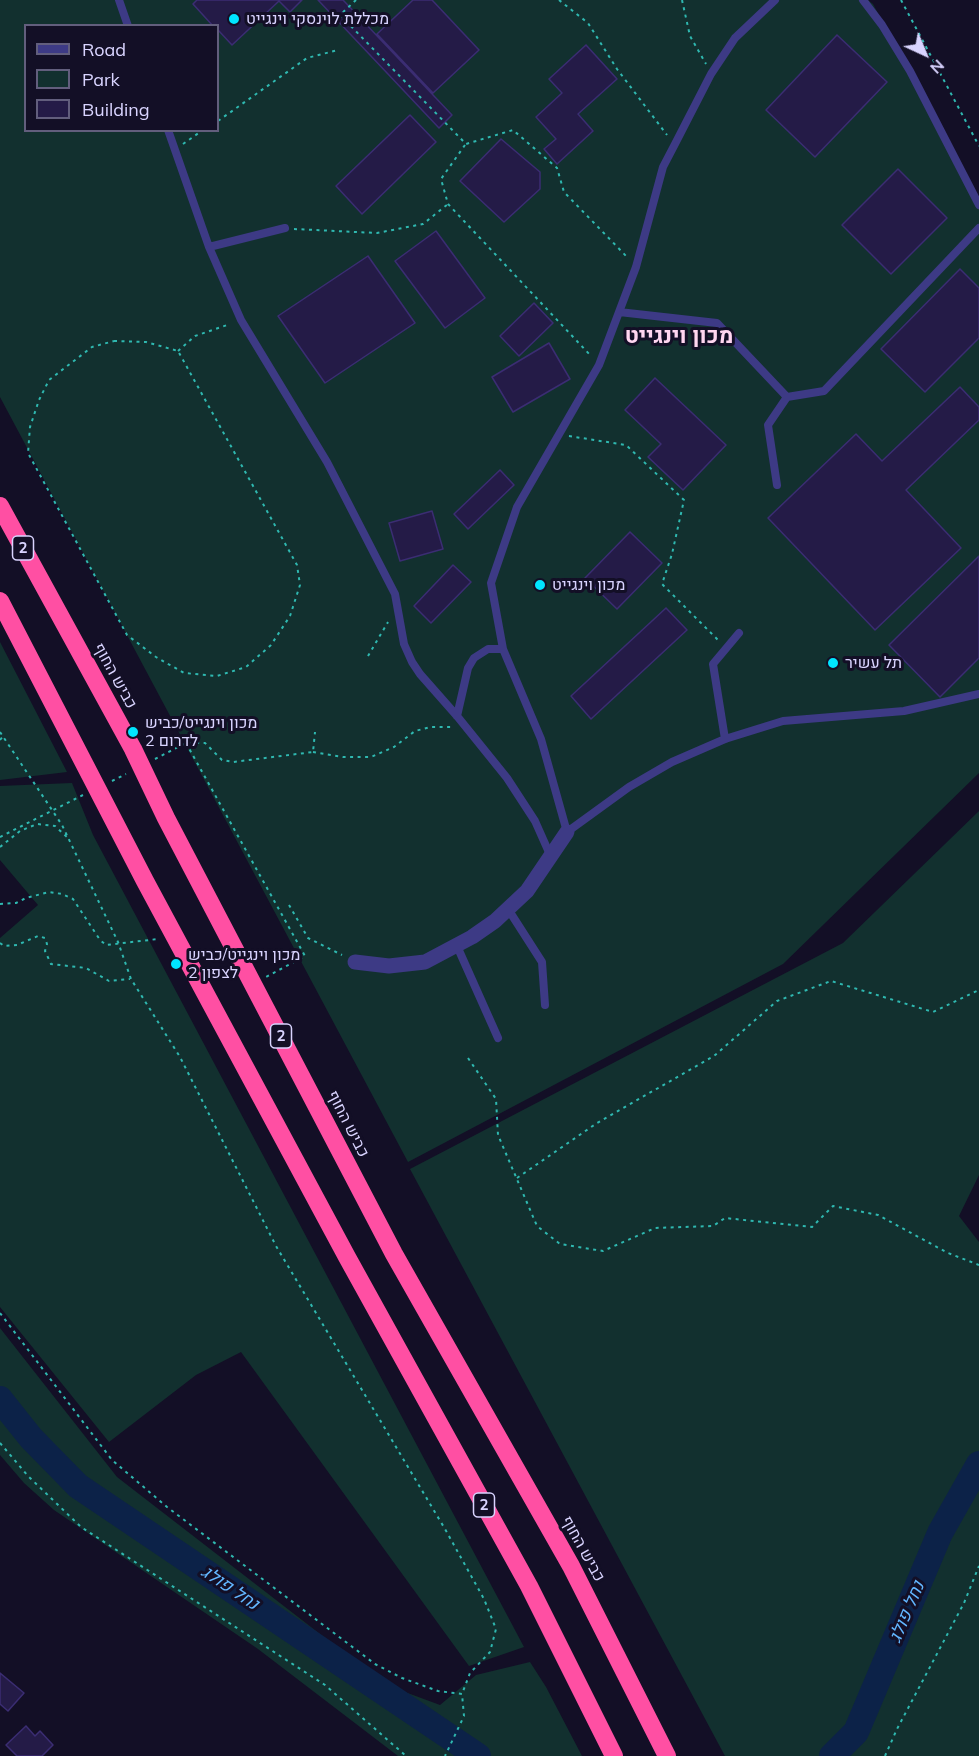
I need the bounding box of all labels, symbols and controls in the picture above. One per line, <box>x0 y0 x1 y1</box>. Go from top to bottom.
place label: מכללת לוינסקי וינגייט <box>246 9 389 29</box>
marker: מכללת לוינסקי וינגייט <box>227 12 241 26</box>
legend <box>24 24 219 132</box>
north arrow <box>895 24 955 84</box>
text: Road <box>82 38 126 61</box>
text: N <box>926 56 949 78</box>
text: Park <box>82 68 120 91</box>
text: Building <box>82 98 150 121</box>
district label: מכון וינגייט <box>625 323 733 349</box>
road number: 2 <box>12 536 34 560</box>
place label: מכון וינגייט <box>552 575 625 595</box>
marker: מכון וינגייט <box>533 578 547 592</box>
street label: כביש החוף <box>89 640 141 712</box>
place label: תל עשיר <box>845 653 902 673</box>
marker: תל עשיר <box>826 656 840 670</box>
place label: מכון וינגייט/כביש 2 לדרום <box>145 713 257 751</box>
marker: מכון וינגייט/כביש 2 לדרום <box>126 725 140 739</box>
place label: מכון וינגייט/כביש 2 לצפון <box>188 945 300 983</box>
marker: מכון וינגייט/כביש 2 לצפון <box>169 957 183 971</box>
road number: 2 <box>270 1024 292 1048</box>
street label: כביש החוף <box>323 1088 373 1160</box>
road number: 2 <box>474 1493 494 1517</box>
street label: כביש החוף <box>557 1513 609 1585</box>
water label: נחל פולג <box>197 1561 263 1615</box>
water label: נחל פולג <box>885 1578 929 1646</box>

